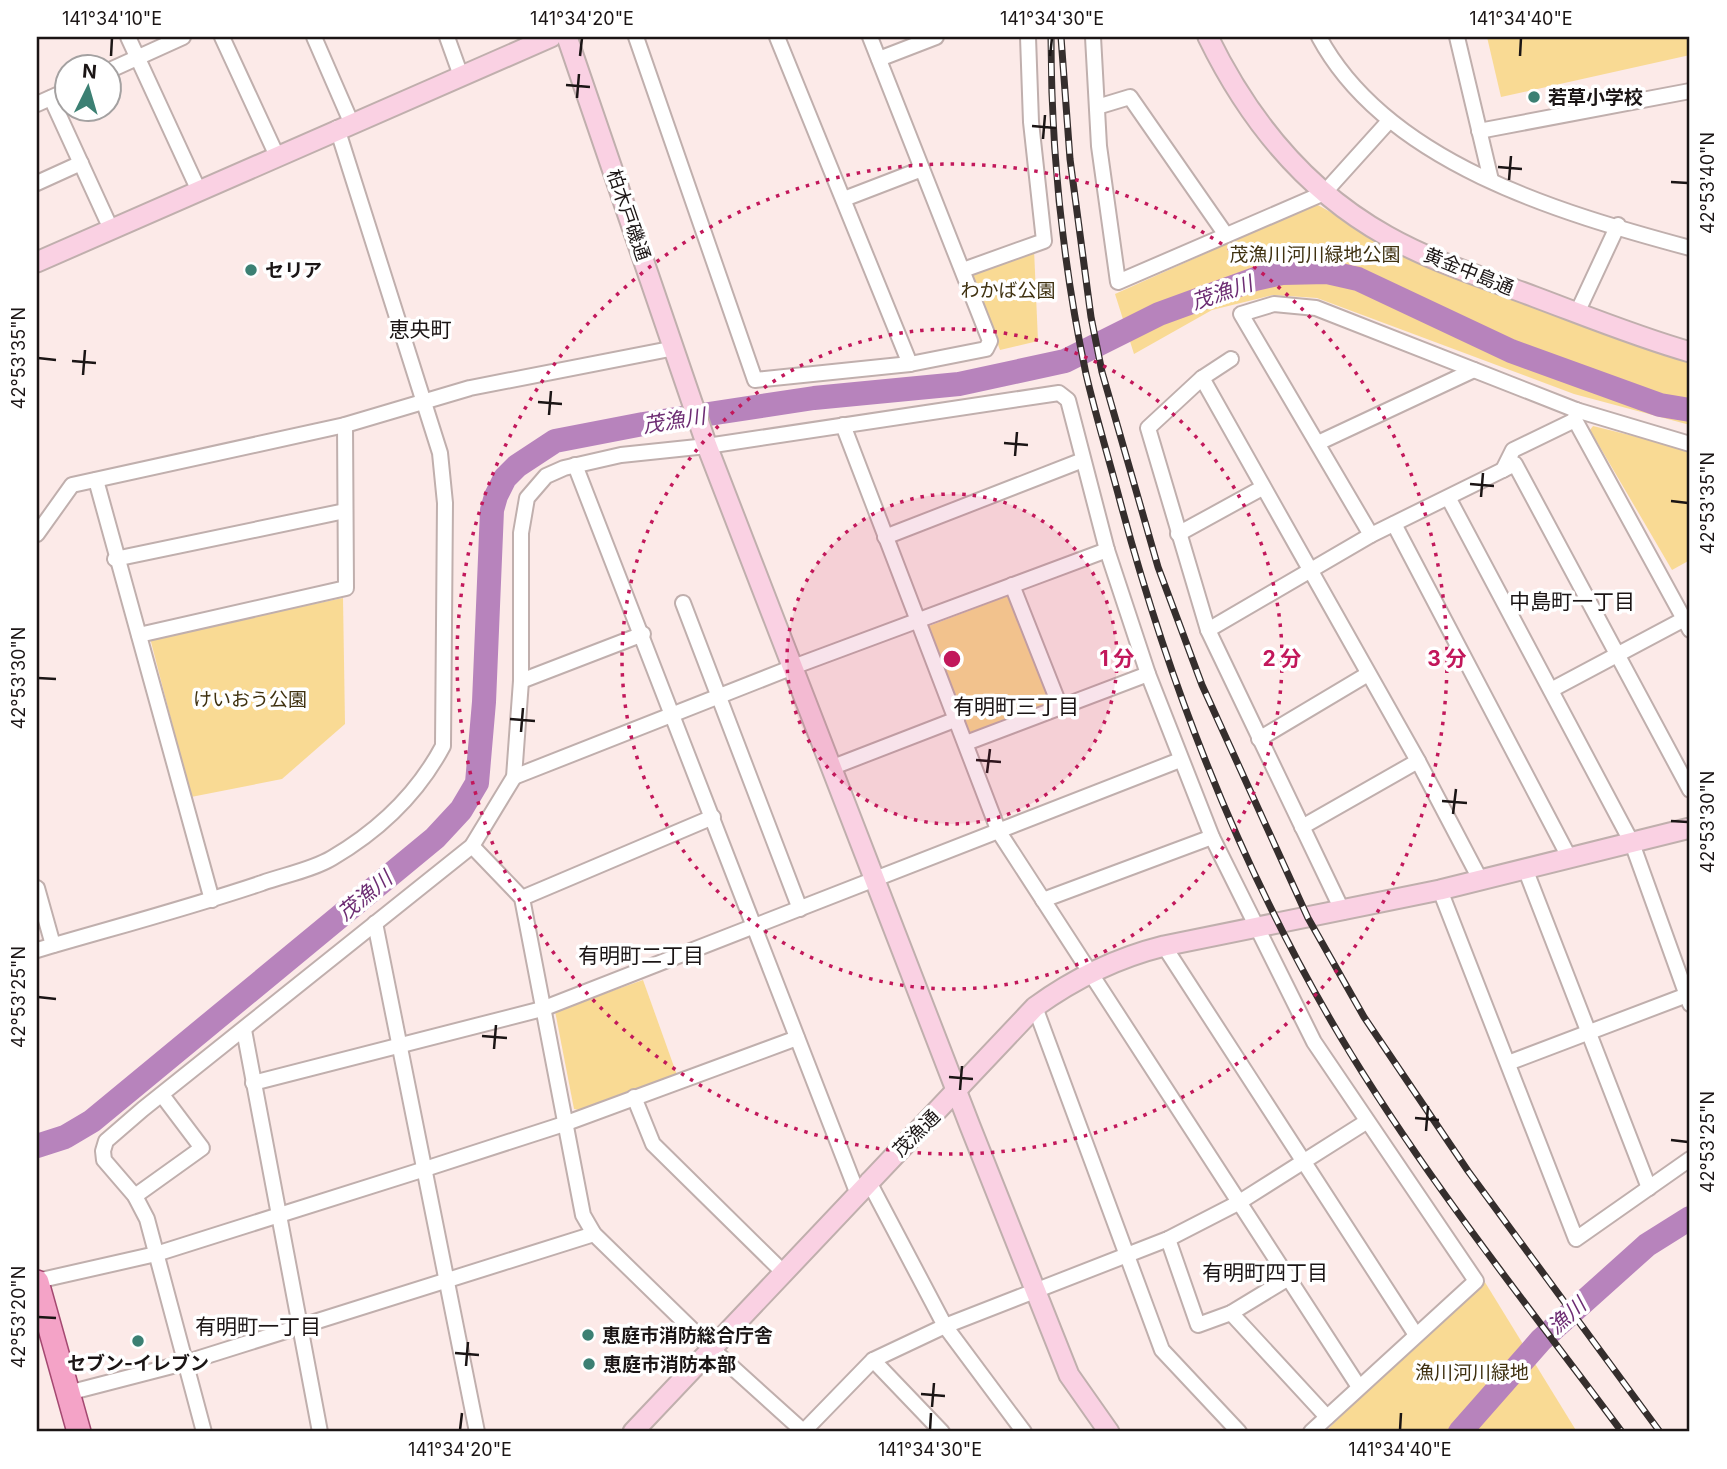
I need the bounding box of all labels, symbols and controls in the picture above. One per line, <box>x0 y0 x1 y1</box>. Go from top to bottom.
text: 141°34'10"E <box>62 8 162 29</box>
text: 141°34'20"E <box>530 8 634 29</box>
text: 141°34'30"E <box>1000 8 1104 29</box>
text: 141°34'40"E <box>1469 8 1573 29</box>
north arrow <box>52 52 122 122</box>
text: N <box>81 59 98 84</box>
place label: 若草小学校 <box>1548 86 1643 109</box>
marker: 若草小学校 <box>1526 89 1542 105</box>
text: 42°53'40"N <box>1697 132 1718 234</box>
street label: 柏木戸磯通 <box>602 166 655 264</box>
park label: 茂漁川河川緑地公園 <box>1229 243 1401 266</box>
street label: 黄金中島通 <box>1420 243 1517 300</box>
place label: セリア <box>265 259 322 282</box>
marker: セリア <box>243 262 259 278</box>
water label: 茂漁川 <box>1188 270 1258 315</box>
park label: わかば公園 <box>960 279 1056 302</box>
text: 42°53'35"N <box>8 307 29 409</box>
district label: 恵央町 <box>389 317 452 342</box>
water label: 茂漁川 <box>641 403 709 438</box>
text: 42°53'35"N <box>1697 452 1718 554</box>
district label: 中島町一丁目 <box>1509 589 1635 614</box>
text: 42°53'30"N <box>8 627 29 729</box>
text: 1 分 <box>1099 646 1135 671</box>
text: 2 分 <box>1262 646 1302 671</box>
text: 3 分 <box>1427 646 1467 671</box>
centre of rings <box>940 647 964 671</box>
park label: けいおう公園 <box>193 688 307 711</box>
district label: 有明町三丁目 <box>953 694 1079 719</box>
text: 42°53'30"N <box>1697 771 1718 873</box>
water label: 茂漁川 <box>333 865 398 925</box>
district label: 有明町二丁目 <box>578 943 704 968</box>
text: 42°53'25"N <box>8 946 29 1048</box>
text: 42°53'25"N <box>1697 1091 1718 1193</box>
street label: 茂漁通 <box>888 1105 945 1162</box>
district label: 有明町四丁目 <box>1202 1260 1328 1285</box>
text: 42°53'20"N <box>8 1266 29 1368</box>
water label: 漁川 <box>1543 1291 1592 1339</box>
district label: 有明町一丁目 <box>195 1314 321 1339</box>
place label: 恵庭市消防総合庁舎 <box>602 1324 773 1347</box>
marker: 恵庭市消防総合庁舎 <box>580 1327 596 1343</box>
marker: セブン-イレブン <box>130 1333 146 1349</box>
place label: セブン-イレブン <box>67 1352 209 1375</box>
place label: 恵庭市消防本部 <box>603 1353 736 1376</box>
marker: 恵庭市消防本部 <box>581 1356 597 1372</box>
park label: 漁川河川緑地 <box>1415 1361 1529 1384</box>
text: 141°34'20"E <box>408 1439 512 1460</box>
text: 141°34'30"E <box>878 1439 982 1460</box>
text: 141°34'40"E <box>1348 1439 1452 1460</box>

